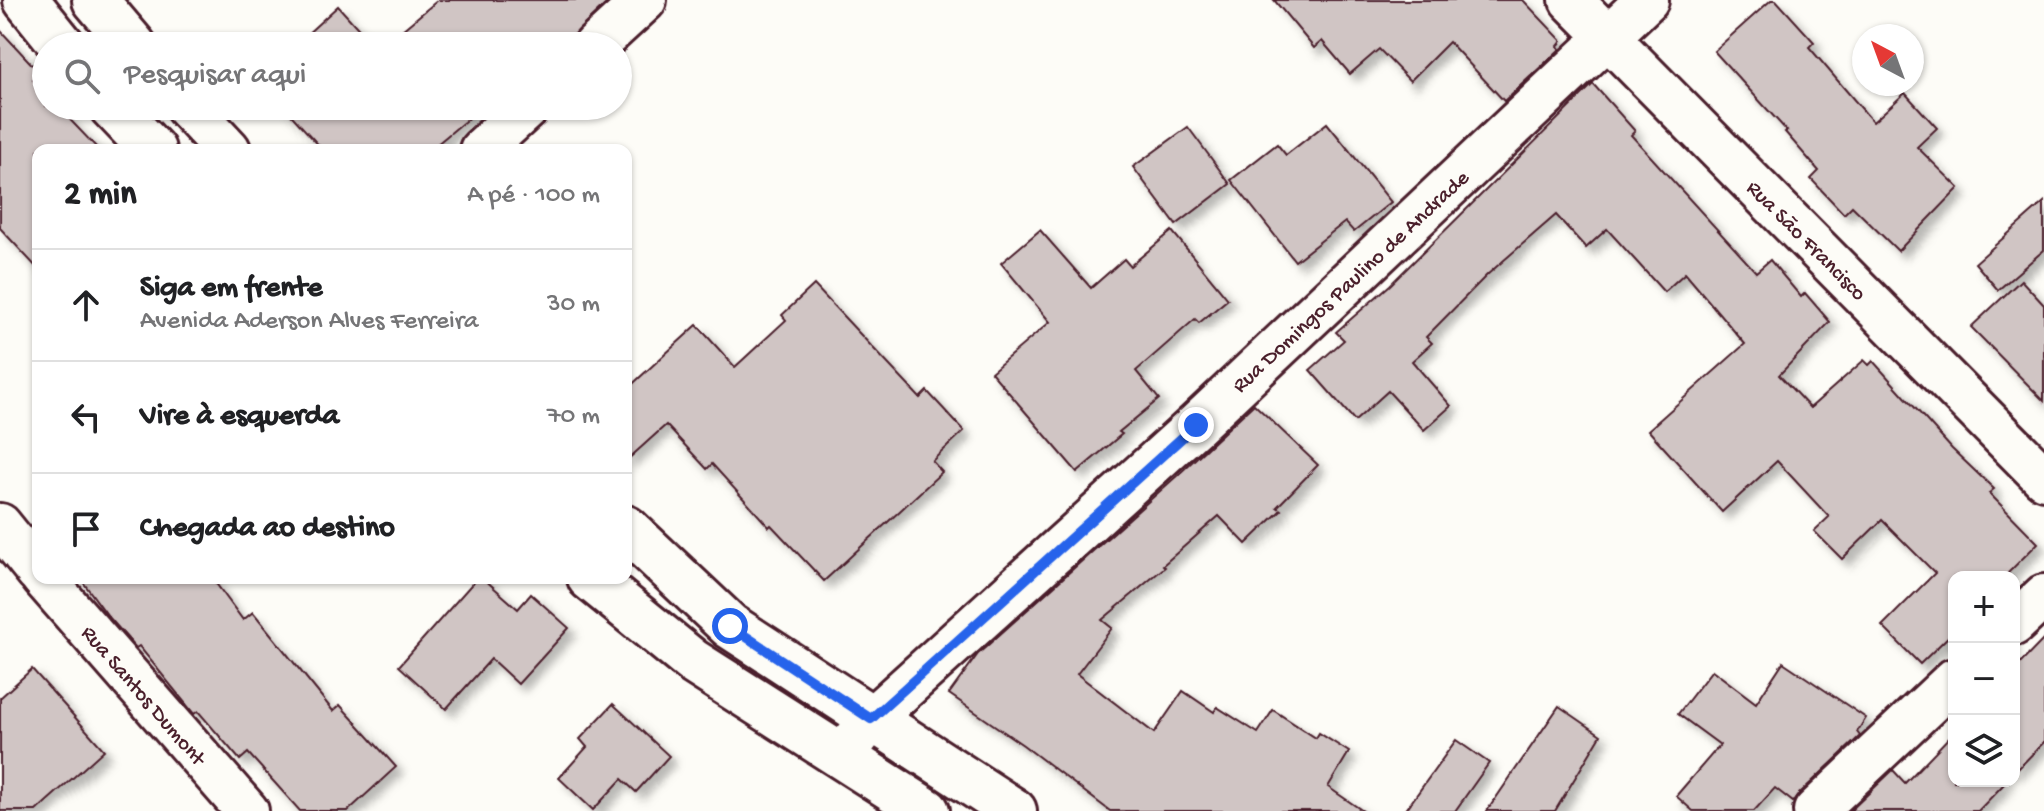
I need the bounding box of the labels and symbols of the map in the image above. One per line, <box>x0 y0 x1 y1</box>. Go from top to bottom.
north arrow <box>1852 24 1924 96</box>
street label: Rua Domingos Paulino de Andrade <box>1228 166 1476 400</box>
street label: Rua São Francisco <box>1740 176 1871 307</box>
route end <box>1178 407 1214 443</box>
route start <box>712 608 748 644</box>
street label: Rua Santos Dumont <box>74 621 211 773</box>

